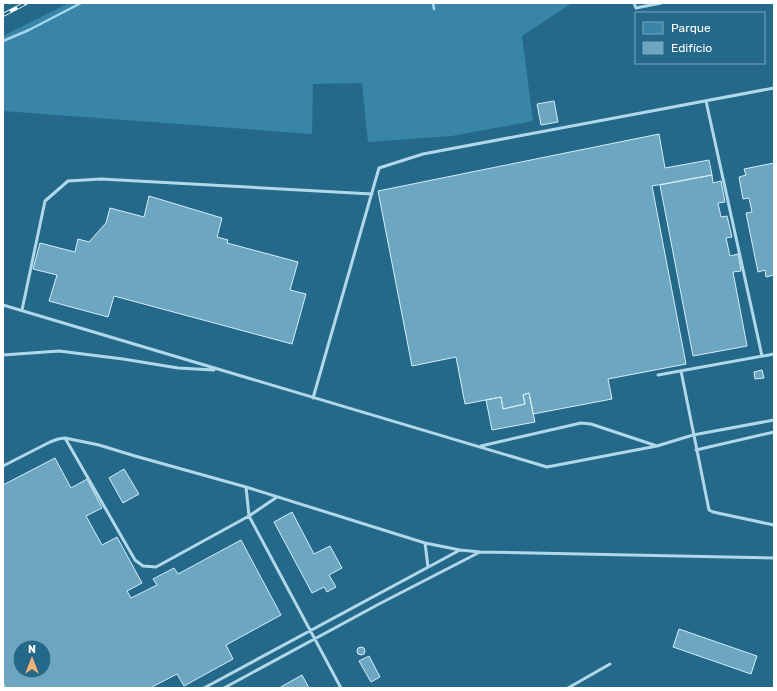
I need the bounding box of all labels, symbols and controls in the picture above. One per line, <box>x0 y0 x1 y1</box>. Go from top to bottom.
legend <box>635 12 765 64</box>
text: Parque <box>671 21 711 35</box>
text: Edifício <box>671 41 712 55</box>
north arrow <box>12 639 52 679</box>
text: N <box>28 643 36 656</box>

